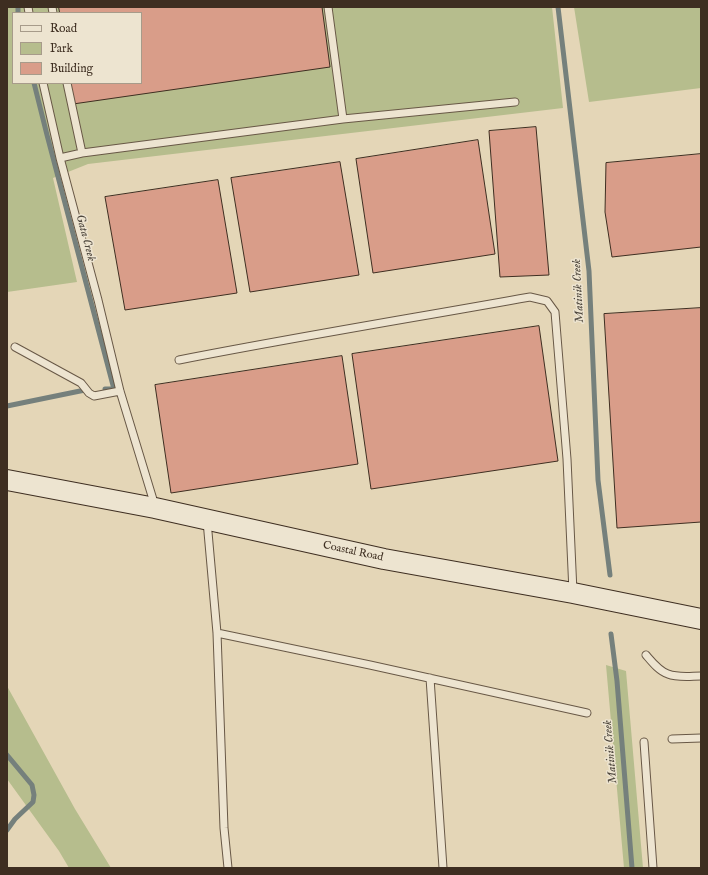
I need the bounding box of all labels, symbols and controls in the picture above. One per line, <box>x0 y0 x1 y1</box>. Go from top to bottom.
legend <box>12 12 142 84</box>
text: Road <box>50 21 77 36</box>
text: Park <box>50 41 73 56</box>
text: Building <box>50 61 93 76</box>
water label: Gata Creek <box>72 213 98 263</box>
water label: Matinik Creek <box>570 259 588 323</box>
street label: Coastal Road <box>322 539 384 565</box>
water label: Matinik Creek <box>601 720 621 784</box>

